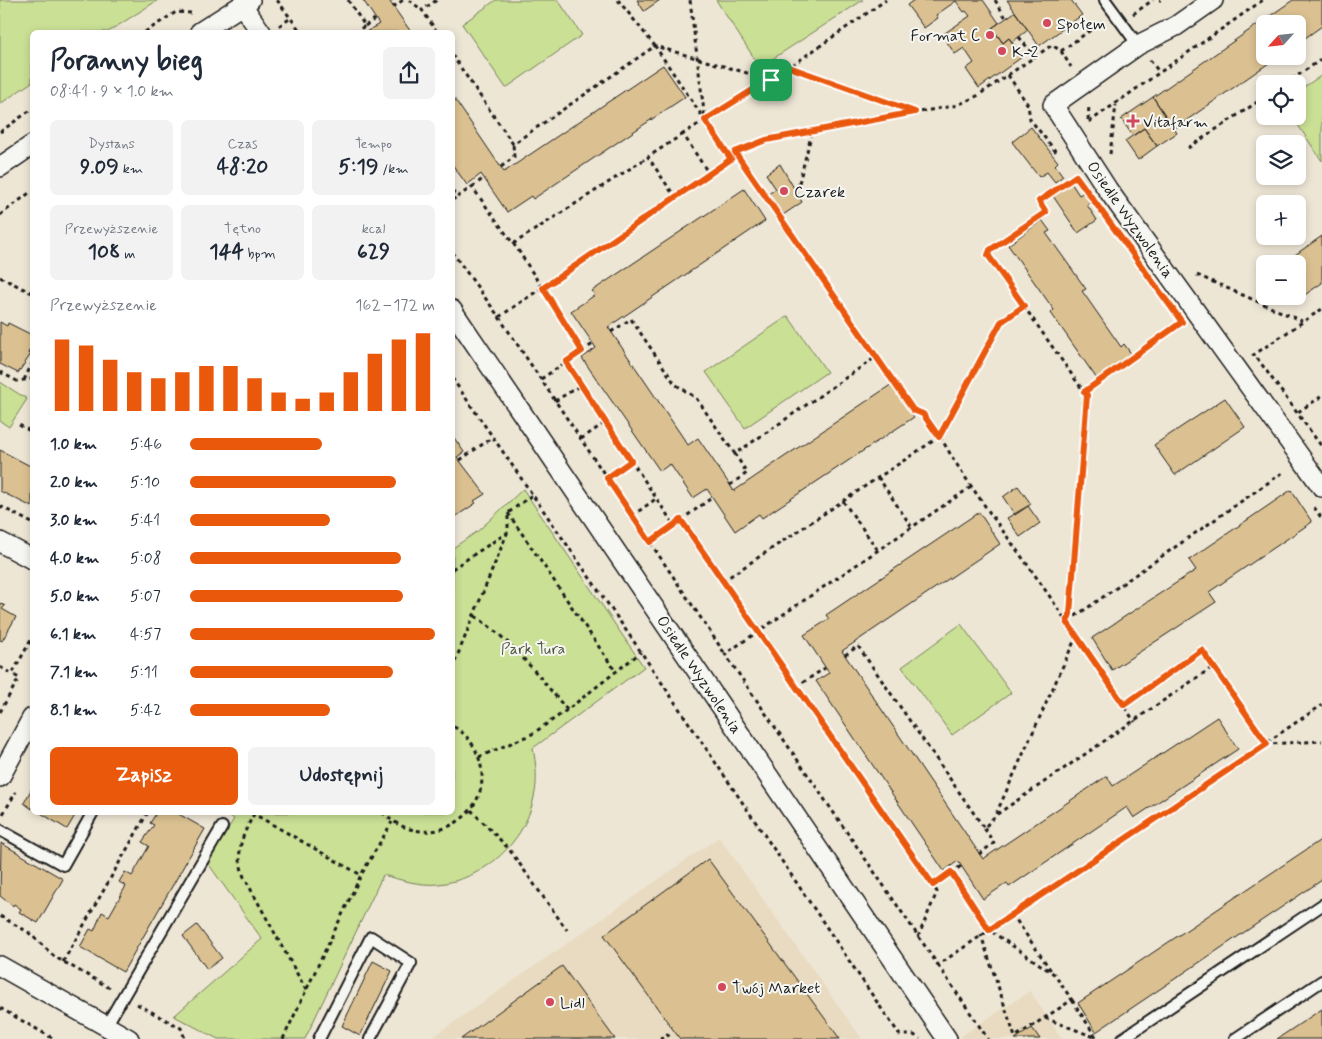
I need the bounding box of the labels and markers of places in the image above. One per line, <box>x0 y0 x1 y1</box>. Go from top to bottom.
place label: Społem <box>1057 14 1106 35</box>
marker: Społem <box>1041 17 1053 29</box>
place label: Format C <box>910 26 980 47</box>
marker: Format C <box>984 29 996 41</box>
place label: K-2 <box>1012 42 1038 63</box>
marker: K-2 <box>996 45 1008 57</box>
pin <box>750 59 792 101</box>
place label: Vitafarm <box>1143 112 1208 133</box>
marker: Vitafarm <box>1127 115 1139 127</box>
place label: Czarek <box>794 182 845 203</box>
marker: Czarek <box>778 185 790 197</box>
place label: Twój Market <box>732 978 820 999</box>
marker: Twój Market <box>716 981 728 993</box>
place label: Lidl <box>560 993 585 1014</box>
marker: Lidl <box>544 996 556 1008</box>

